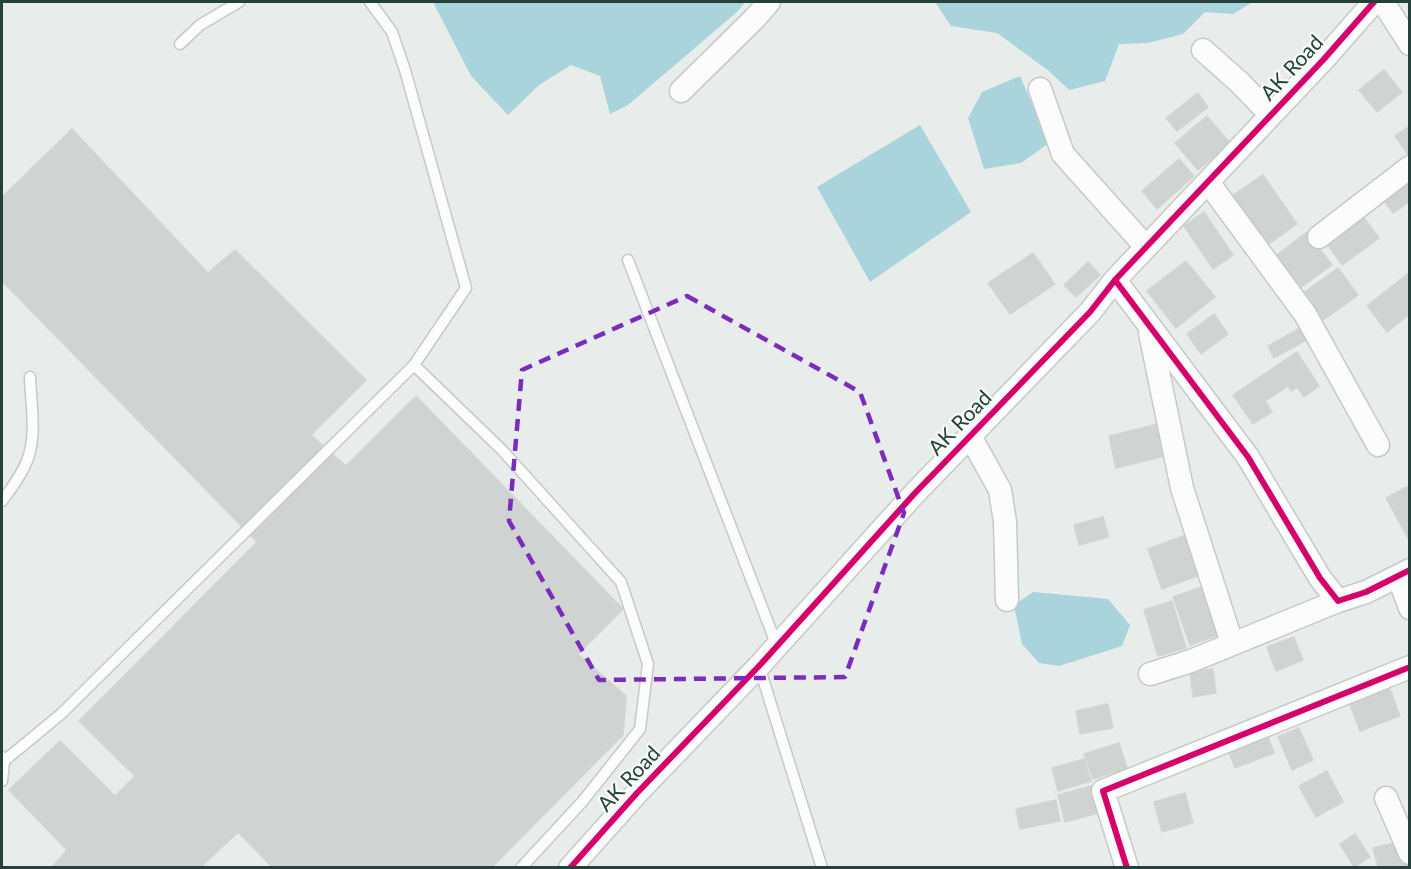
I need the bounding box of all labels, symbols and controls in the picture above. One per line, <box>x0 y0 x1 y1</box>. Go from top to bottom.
street label: AK Road <box>1254 29 1327 105</box>
street label: AK Road <box>922 384 996 459</box>
street label: AK Road <box>591 740 664 816</box>

